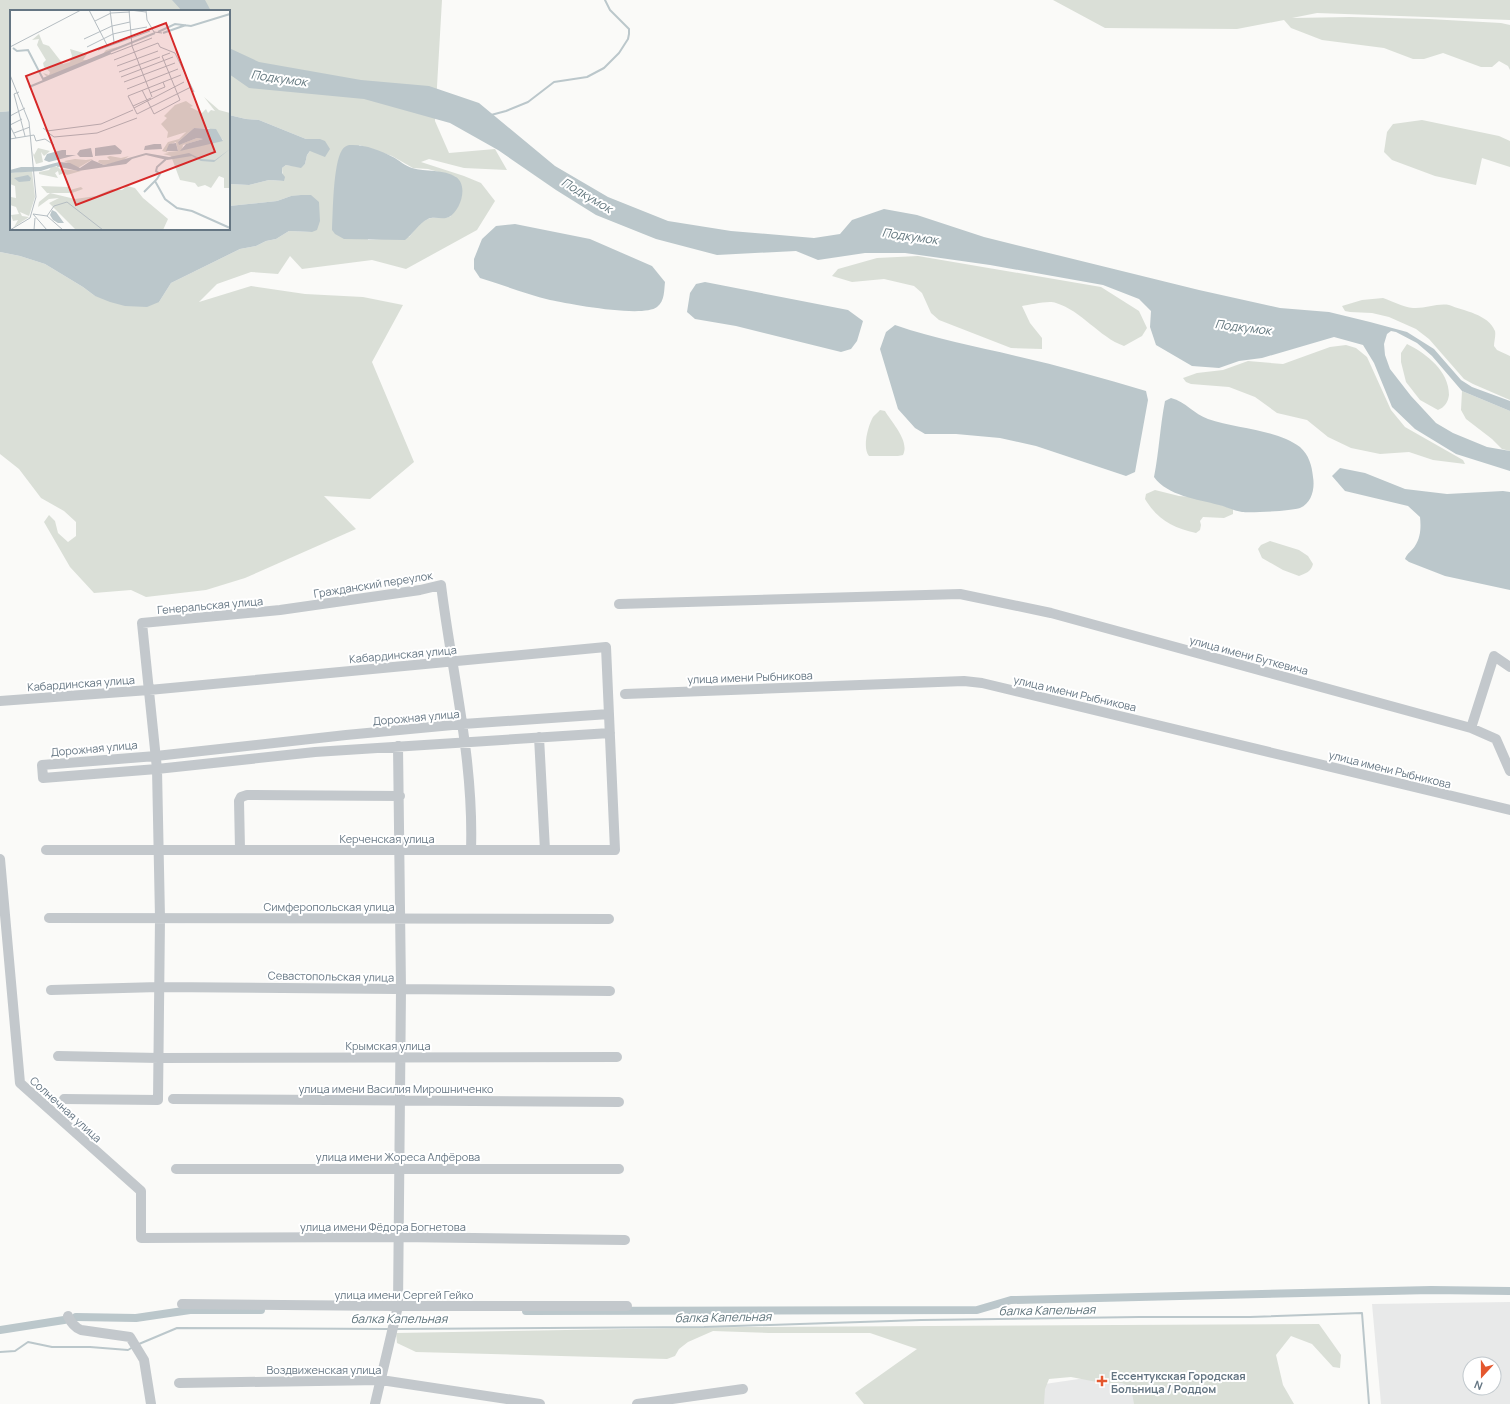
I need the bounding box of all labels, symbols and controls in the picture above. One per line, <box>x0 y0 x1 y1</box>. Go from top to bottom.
inset map <box>10 10 230 230</box>
water label: Подкумок <box>250 66 310 91</box>
water label: Подкумок <box>559 173 617 218</box>
water label: Подкумок <box>881 224 941 249</box>
water label: Подкумок <box>1214 315 1274 339</box>
street label: Гражданский переулок <box>312 567 434 601</box>
street label: Генеральская улица <box>156 593 264 617</box>
street label: улица имени Буткевича <box>1188 632 1310 678</box>
street label: Кабардинская улица <box>349 642 457 666</box>
street label: улица имени Рыбникова <box>687 667 813 687</box>
street label: Кабардинская улица <box>27 672 135 694</box>
street label: улица имени Рыбникова <box>1012 672 1138 714</box>
street label: Дорожная улица <box>372 706 460 728</box>
street label: Дорожная улица <box>50 737 138 759</box>
street label: улица имени Рыбникова <box>1327 747 1453 791</box>
street label: Керченская улица <box>339 831 435 846</box>
street label: Симферопольская улица <box>263 899 395 914</box>
street label: Севастопольская улица <box>268 967 394 985</box>
street label: Крымская улица <box>345 1038 431 1053</box>
street label: Солнечная улица <box>27 1073 105 1145</box>
street label: улица имени Василия Мирошниченко <box>299 1081 494 1096</box>
street label: улица имени Жореса Алфёрова <box>316 1149 480 1164</box>
street label: улица имени Фёдора Богнетова <box>300 1219 466 1234</box>
street label: улица имени Сергей Гейко <box>335 1287 474 1302</box>
water label: балка Капельная <box>998 1301 1097 1319</box>
water label: балка Капельная <box>674 1308 773 1326</box>
water label: балка Капельная <box>351 1310 449 1327</box>
north arrow <box>1462 1356 1502 1396</box>
street label: Воздвиженская улица <box>267 1362 381 1377</box>
place label: Ессентукская Городская Больница / Роддом <box>1111 1368 1246 1396</box>
marker: Ессентукская Городская Больница / Роддом <box>1096 1375 1108 1387</box>
text: N <box>1472 1377 1485 1394</box>

